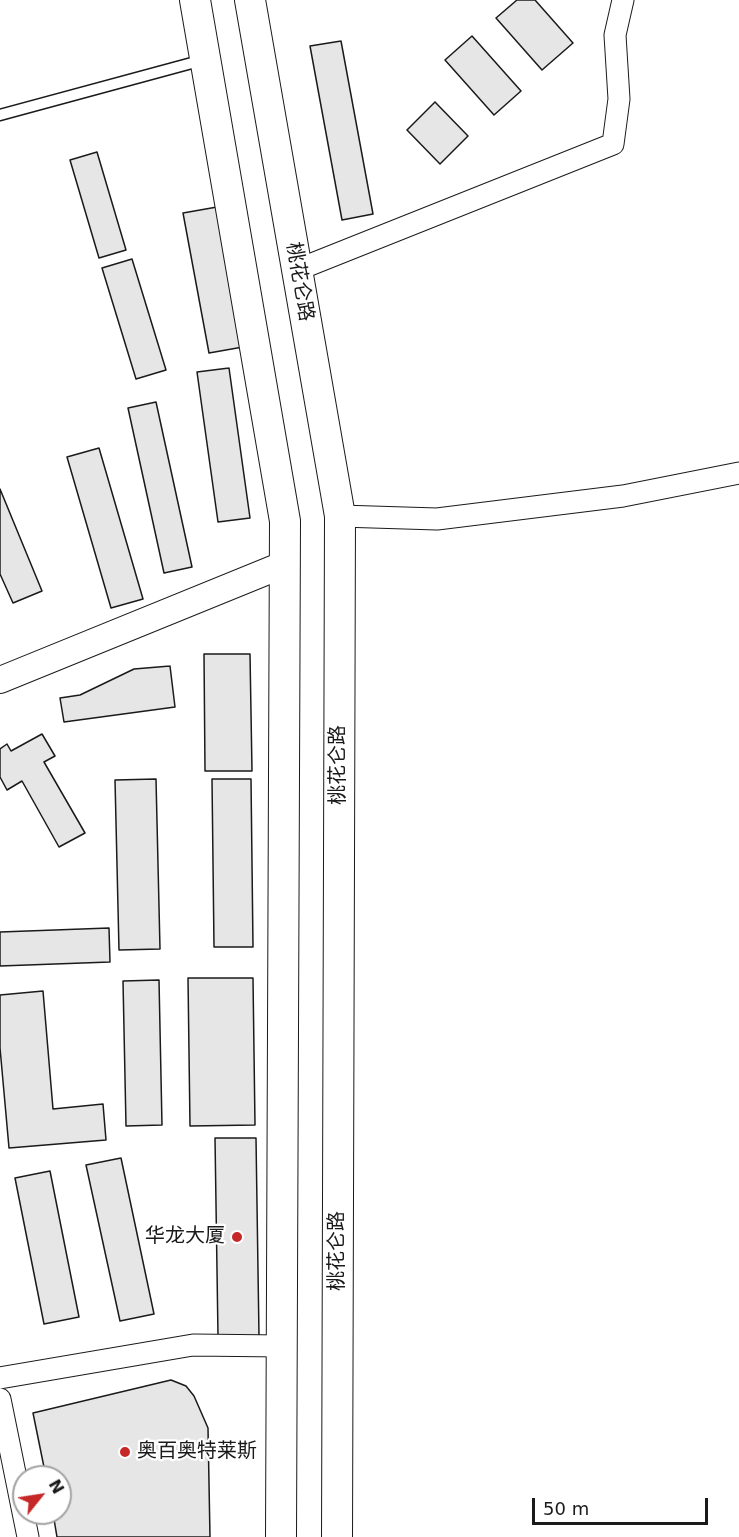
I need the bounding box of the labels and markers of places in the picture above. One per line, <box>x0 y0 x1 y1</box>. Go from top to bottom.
place label: 华龙大厦 <box>145 1225 225 1249</box>
marker: 华龙大厦 <box>230 1230 244 1244</box>
place label: 奥百奥特莱斯 <box>137 1440 257 1464</box>
marker: 奥百奥特莱斯 <box>118 1445 132 1459</box>

